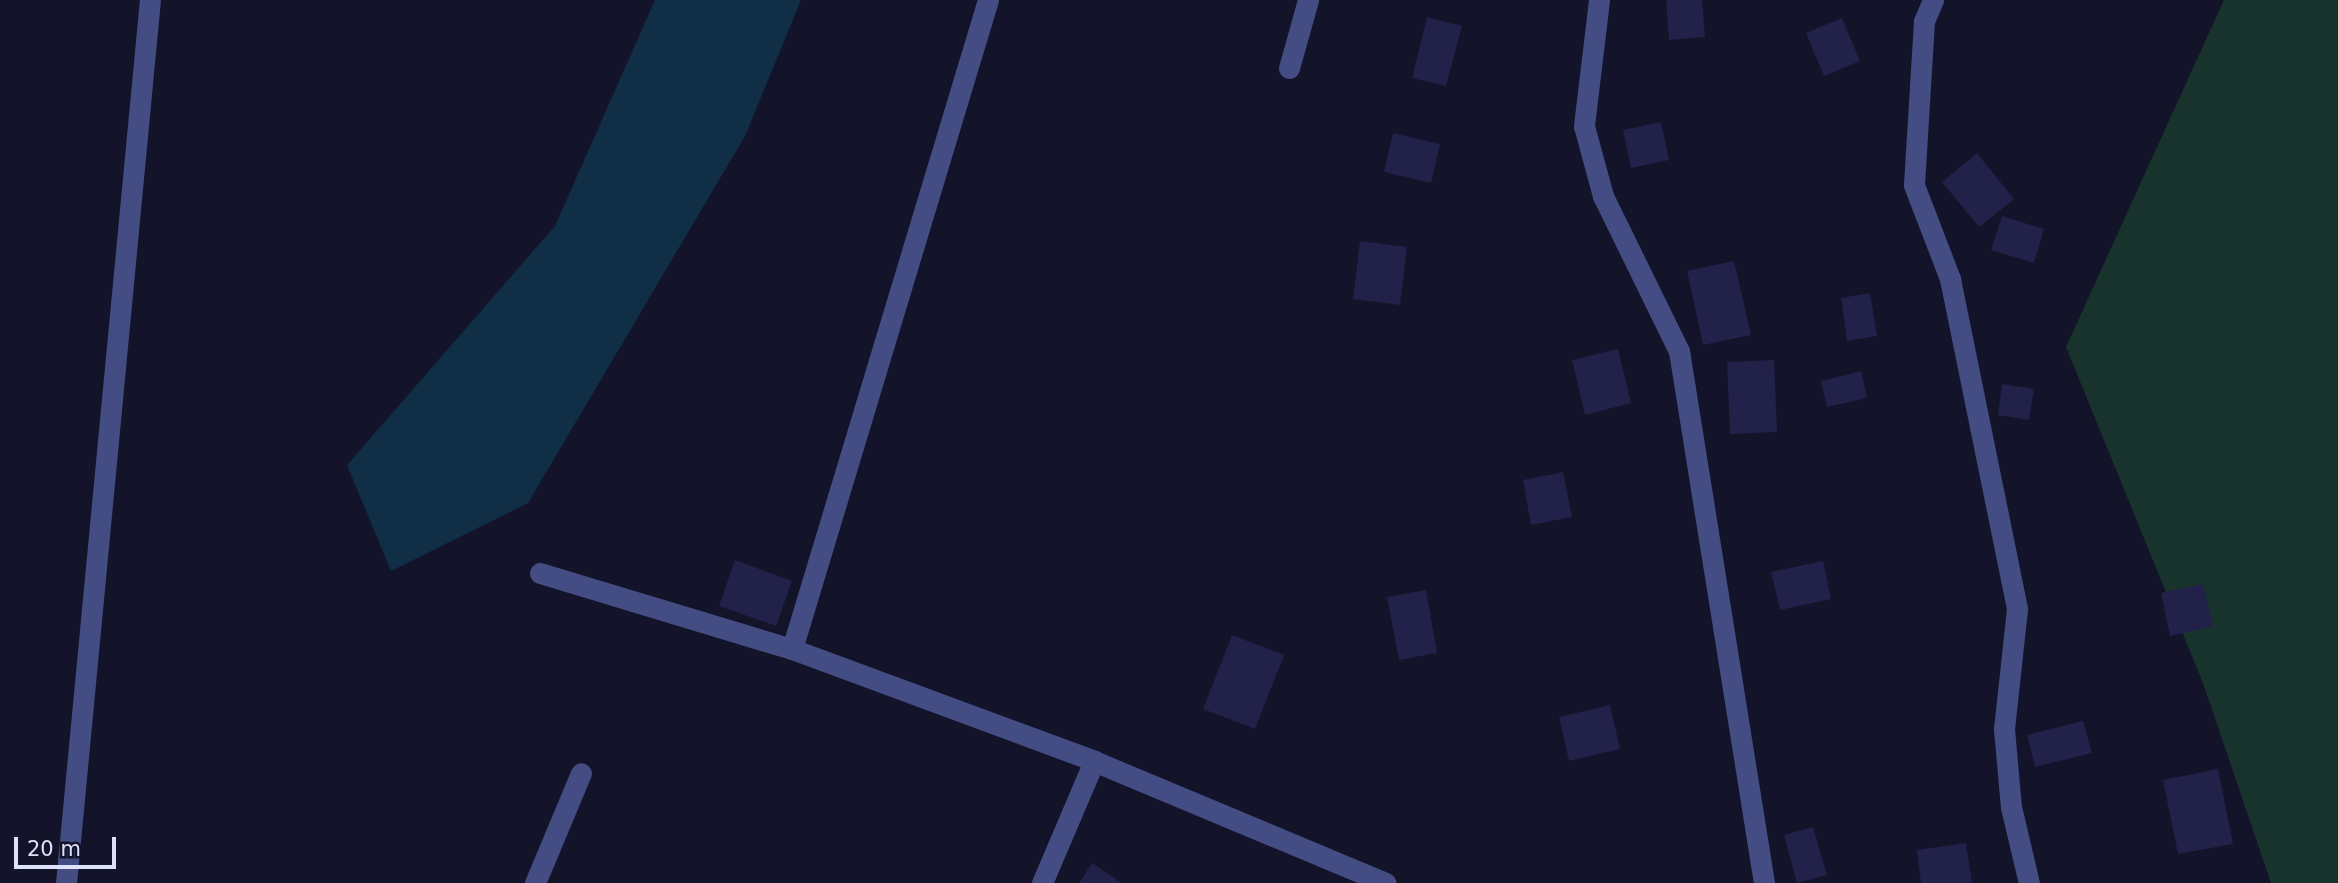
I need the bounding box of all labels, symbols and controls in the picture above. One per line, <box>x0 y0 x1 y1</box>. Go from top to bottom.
scale bar <box>18 824 119 868</box>
text: 20 m <box>27 837 81 861</box>

